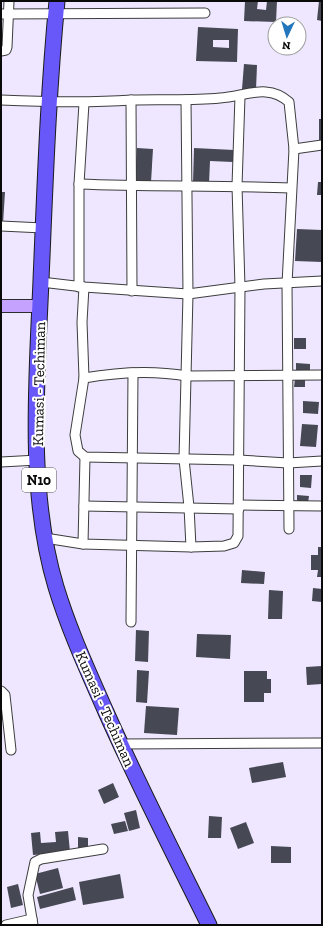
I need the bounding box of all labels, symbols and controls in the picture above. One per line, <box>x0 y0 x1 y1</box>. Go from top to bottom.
north arrow <box>267 16 307 56</box>
text: N <box>281 39 291 52</box>
street label: Kumasi - Techiman <box>29 321 49 446</box>
road number: N10 <box>22 468 56 492</box>
street label: Kumasi - Techiman <box>71 649 139 770</box>

